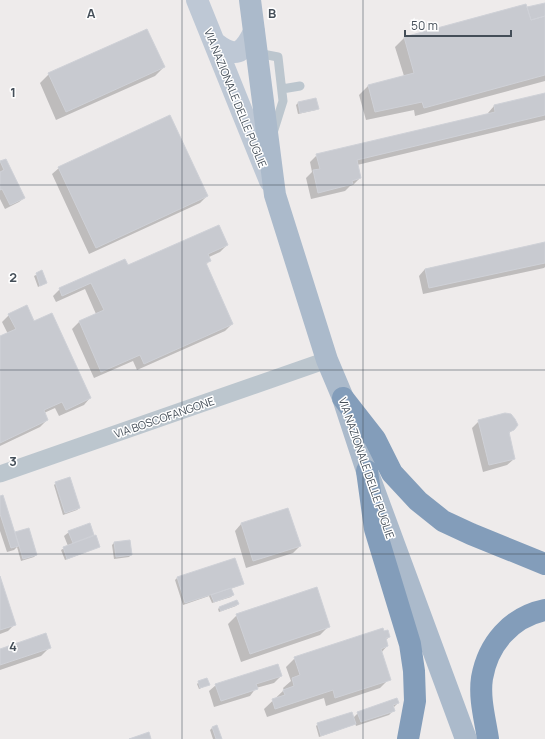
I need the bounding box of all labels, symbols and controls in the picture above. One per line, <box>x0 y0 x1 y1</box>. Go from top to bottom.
text: A <box>87 4 96 22</box>
text: B <box>268 4 276 22</box>
scale bar <box>405 12 511 38</box>
text: 50 m <box>411 17 438 34</box>
street label: VIA NAZIONALE DELLE PUGLIE <box>201 26 271 170</box>
text: 1 <box>10 83 16 101</box>
text: 2 <box>9 268 17 286</box>
street label: VIA BOSCOFANGONE <box>112 393 216 441</box>
street label: VIA NAZIONALE DELLE PUGLIE <box>336 395 398 541</box>
text: 3 <box>9 452 17 470</box>
text: 4 <box>9 637 17 655</box>

